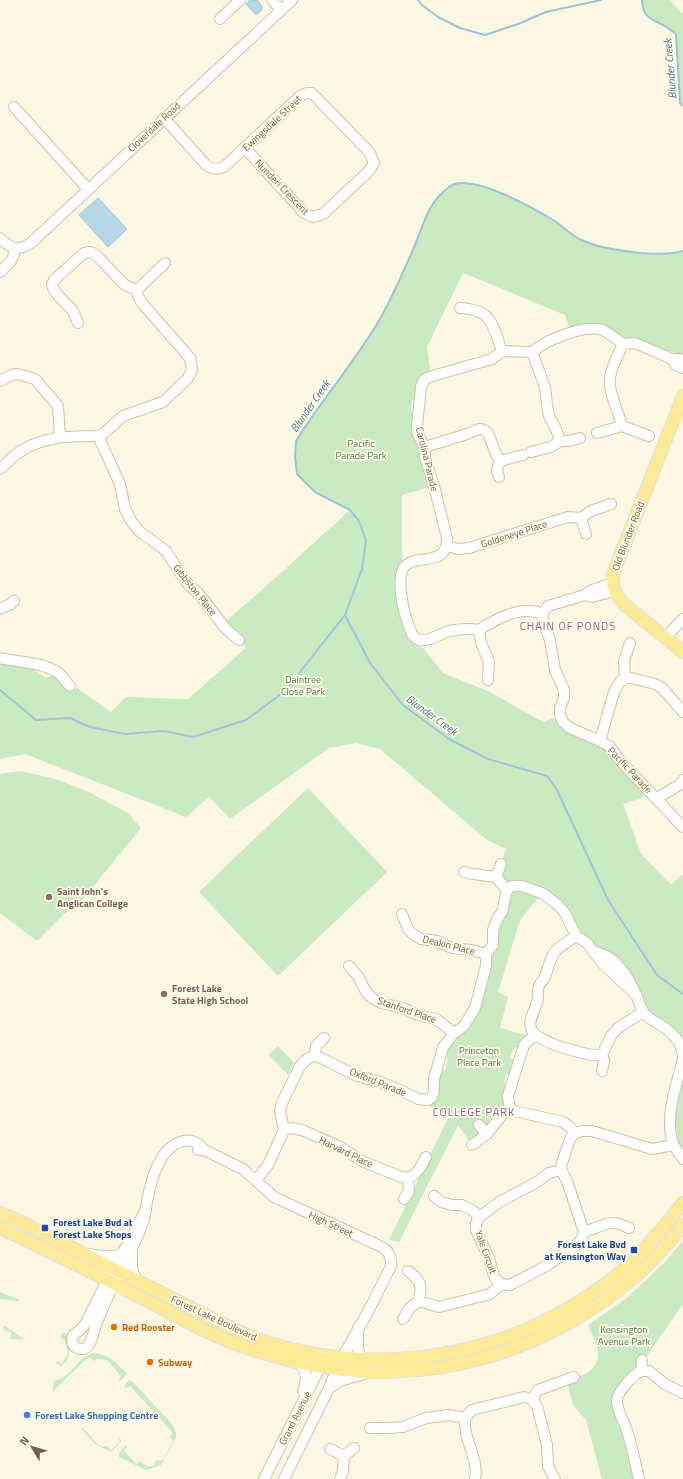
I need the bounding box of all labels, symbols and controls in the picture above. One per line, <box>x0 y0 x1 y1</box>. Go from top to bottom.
water label: Blunder Creek <box>659 37 681 100</box>
street label: Ewingsdale Street <box>239 91 305 154</box>
street label: Cloverdale Road <box>124 98 184 156</box>
street label: Nunderi Crescent <box>251 156 313 219</box>
water label: Blunder Creek <box>286 376 334 435</box>
street label: Carolina Parade <box>412 425 442 493</box>
park label: Pacific Parade Park <box>335 436 387 463</box>
street label: Old Blunder Road <box>608 499 648 573</box>
street label: Goldeneye Place <box>479 516 549 552</box>
street label: Gibbston Place <box>170 561 220 619</box>
district label: CHAIN OF PONDS <box>520 618 616 634</box>
park label: Daintree Close Park <box>281 672 325 699</box>
water label: Blunder Creek <box>403 691 462 740</box>
street label: Pacific Parade <box>604 743 656 797</box>
place label: Saint John's Anglican College <box>57 884 128 911</box>
marker: Saint John's Anglican College <box>44 892 54 902</box>
street label: Deakin Place <box>421 931 477 959</box>
place label: Forest Lake State High School <box>172 981 249 1008</box>
marker: Forest Lake State High School <box>159 989 169 999</box>
street label: Stanford Place <box>376 993 438 1027</box>
park label: Princeton Place Park <box>457 1043 501 1070</box>
street label: Oxford Parade <box>347 1064 409 1100</box>
district label: COLLEGE PARK <box>433 1104 515 1120</box>
street label: Harvard Place <box>316 1132 376 1172</box>
street label: High Street <box>306 1207 356 1241</box>
place label: Forest Lake Bvd at Forest Lake Shops <box>53 1215 133 1242</box>
marker: Forest Lake Bvd at Forest Lake Shops <box>40 1223 50 1233</box>
street label: Yale Circuit <box>471 1228 501 1276</box>
place label: Forest Lake Bvd at Kensington Way <box>545 1237 626 1264</box>
marker: Forest Lake Bvd at Kensington Way <box>629 1245 639 1255</box>
street label: Forest Lake Boulevard <box>169 1292 259 1344</box>
place label: Red Rooster <box>122 1320 175 1335</box>
marker: Red Rooster <box>109 1322 119 1332</box>
park label: Kensington Avenue Park <box>598 1322 651 1349</box>
place label: Subway <box>158 1355 192 1370</box>
marker: Subway <box>145 1357 155 1367</box>
street label: Grand Avenue <box>275 1388 315 1448</box>
place label: Forest Lake Shopping Centre <box>35 1408 158 1423</box>
marker: Forest Lake Shopping Centre <box>22 1410 32 1420</box>
north arrow <box>12 1427 52 1467</box>
text: N <box>15 1433 33 1449</box>

